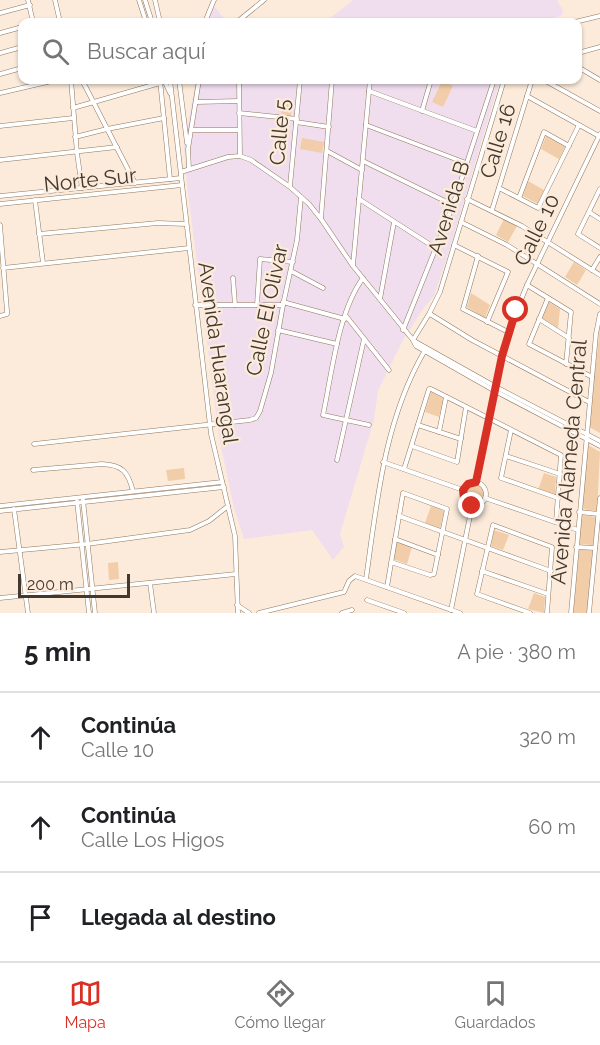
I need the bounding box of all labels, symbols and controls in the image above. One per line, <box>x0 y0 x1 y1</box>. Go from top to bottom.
search box <box>18 18 582 84</box>
icon: search <box>39 35 72 68</box>
text: Buscar aquí <box>87 38 206 64</box>
street label: Calle 5 <box>264 98 295 166</box>
street label: Calle 16 <box>474 101 521 181</box>
street label: Avenida B <box>422 158 475 258</box>
street label: Norte Sur <box>42 162 138 197</box>
street label: Calle 10 <box>508 190 565 270</box>
street label: Calle El Olivar <box>240 241 293 378</box>
street label: Avenida Huarangal <box>193 260 244 446</box>
route start <box>502 296 528 322</box>
street label: Avenida Alameda Central <box>545 338 592 586</box>
route end <box>458 492 484 518</box>
scale bar <box>18 571 130 598</box>
text: 200 m <box>27 575 74 594</box>
text: 5 min <box>24 637 91 667</box>
text: A pie · 380 m <box>457 640 576 664</box>
text: Continúa <box>81 712 176 738</box>
icon: ahead <box>24 721 57 754</box>
text: 320 m <box>519 725 576 749</box>
text: Calle 10 <box>81 738 154 762</box>
text: Continúa <box>81 802 176 828</box>
icon: ahead <box>24 811 57 844</box>
text: 60 m <box>528 815 576 839</box>
text: Calle Los Higos <box>81 828 224 852</box>
icon: arrive <box>24 901 57 934</box>
text: Llegada al destino <box>81 904 276 930</box>
tab: Mapa <box>64 977 106 1032</box>
tab: Cómo llegar <box>235 977 326 1032</box>
tab: Guardados <box>455 977 536 1032</box>

